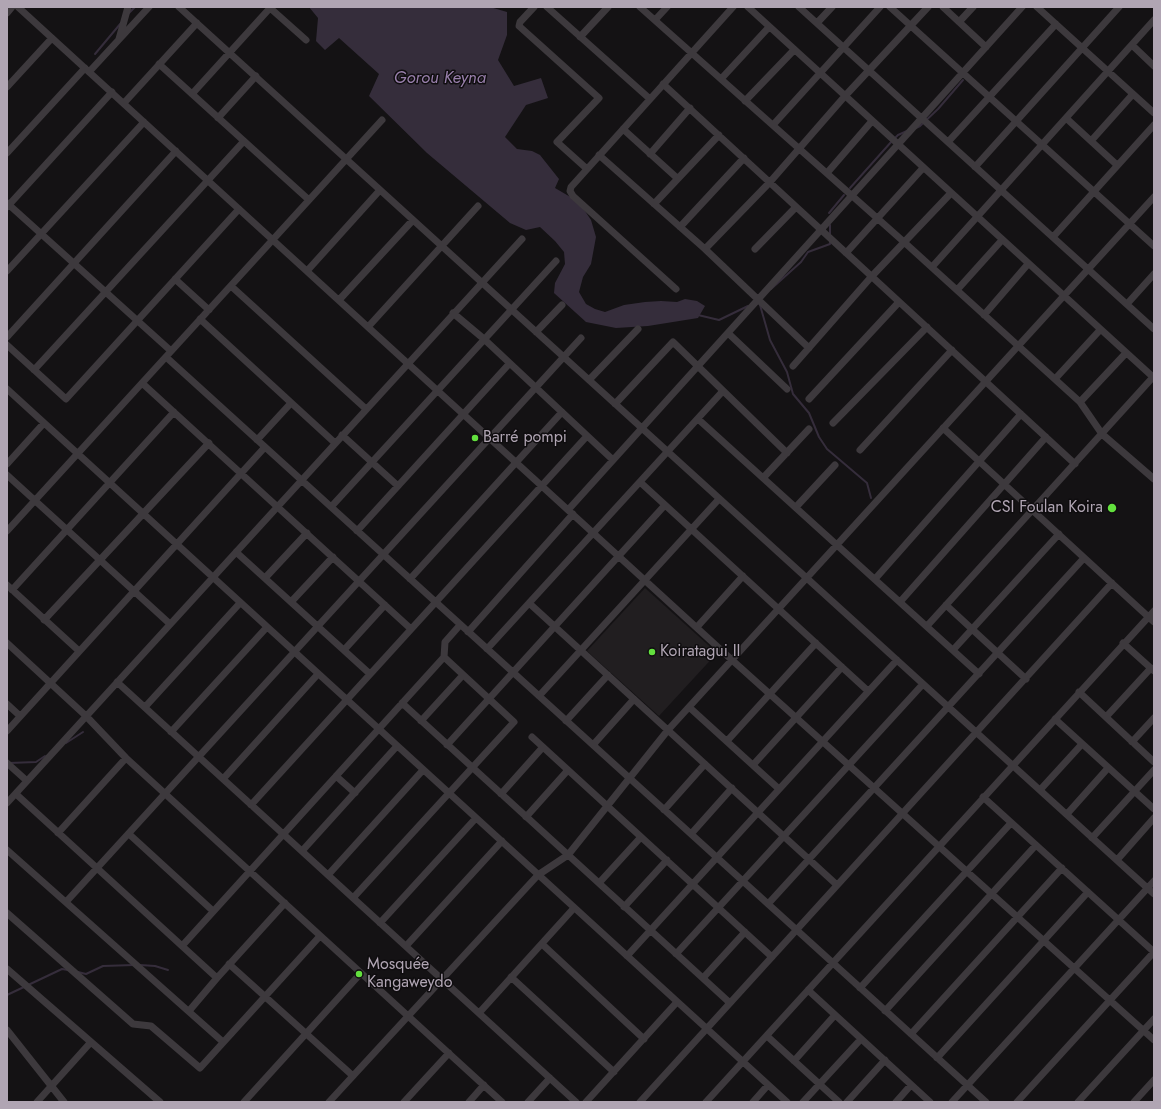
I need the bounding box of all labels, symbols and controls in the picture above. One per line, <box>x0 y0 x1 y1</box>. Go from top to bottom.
water label: Gorou Keyna <box>394 69 486 89</box>
place label: Barré pompi <box>483 428 567 448</box>
marker: Barré pompi <box>470 433 480 443</box>
place label: CSI Foulan Koira <box>991 498 1103 518</box>
marker: CSI Foulan Koira <box>1106 502 1118 514</box>
place label: Koiratagui II <box>660 642 740 662</box>
marker: Koiratagui II <box>647 647 657 657</box>
place label: Mosquée Kangaweydo <box>367 955 452 993</box>
marker: Mosquée Kangaweydo <box>354 969 364 979</box>

